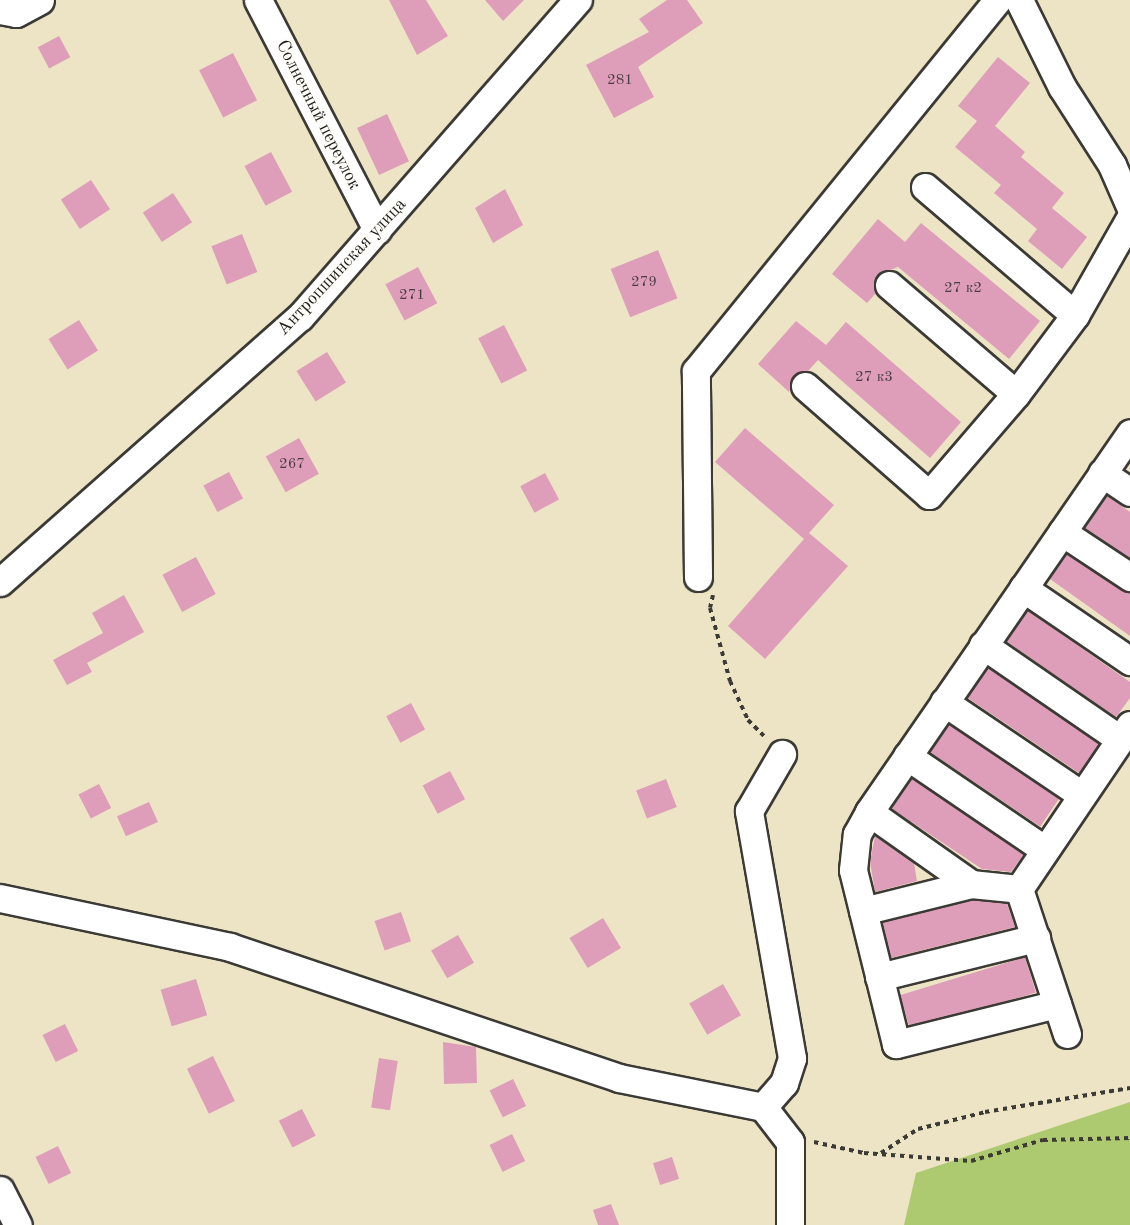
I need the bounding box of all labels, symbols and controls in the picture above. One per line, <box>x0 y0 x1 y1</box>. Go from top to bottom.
street label: Солнечный переулок <box>271 37 365 193</box>
house number: 281 <box>607 72 633 90</box>
street label: Антропшинская улица <box>273 194 411 340</box>
house number: 279 <box>631 274 657 292</box>
house number: 27 к2 <box>944 280 982 298</box>
house number: 271 <box>399 287 425 305</box>
house number: 27 к3 <box>855 369 893 387</box>
house number: 267 <box>279 456 305 474</box>

